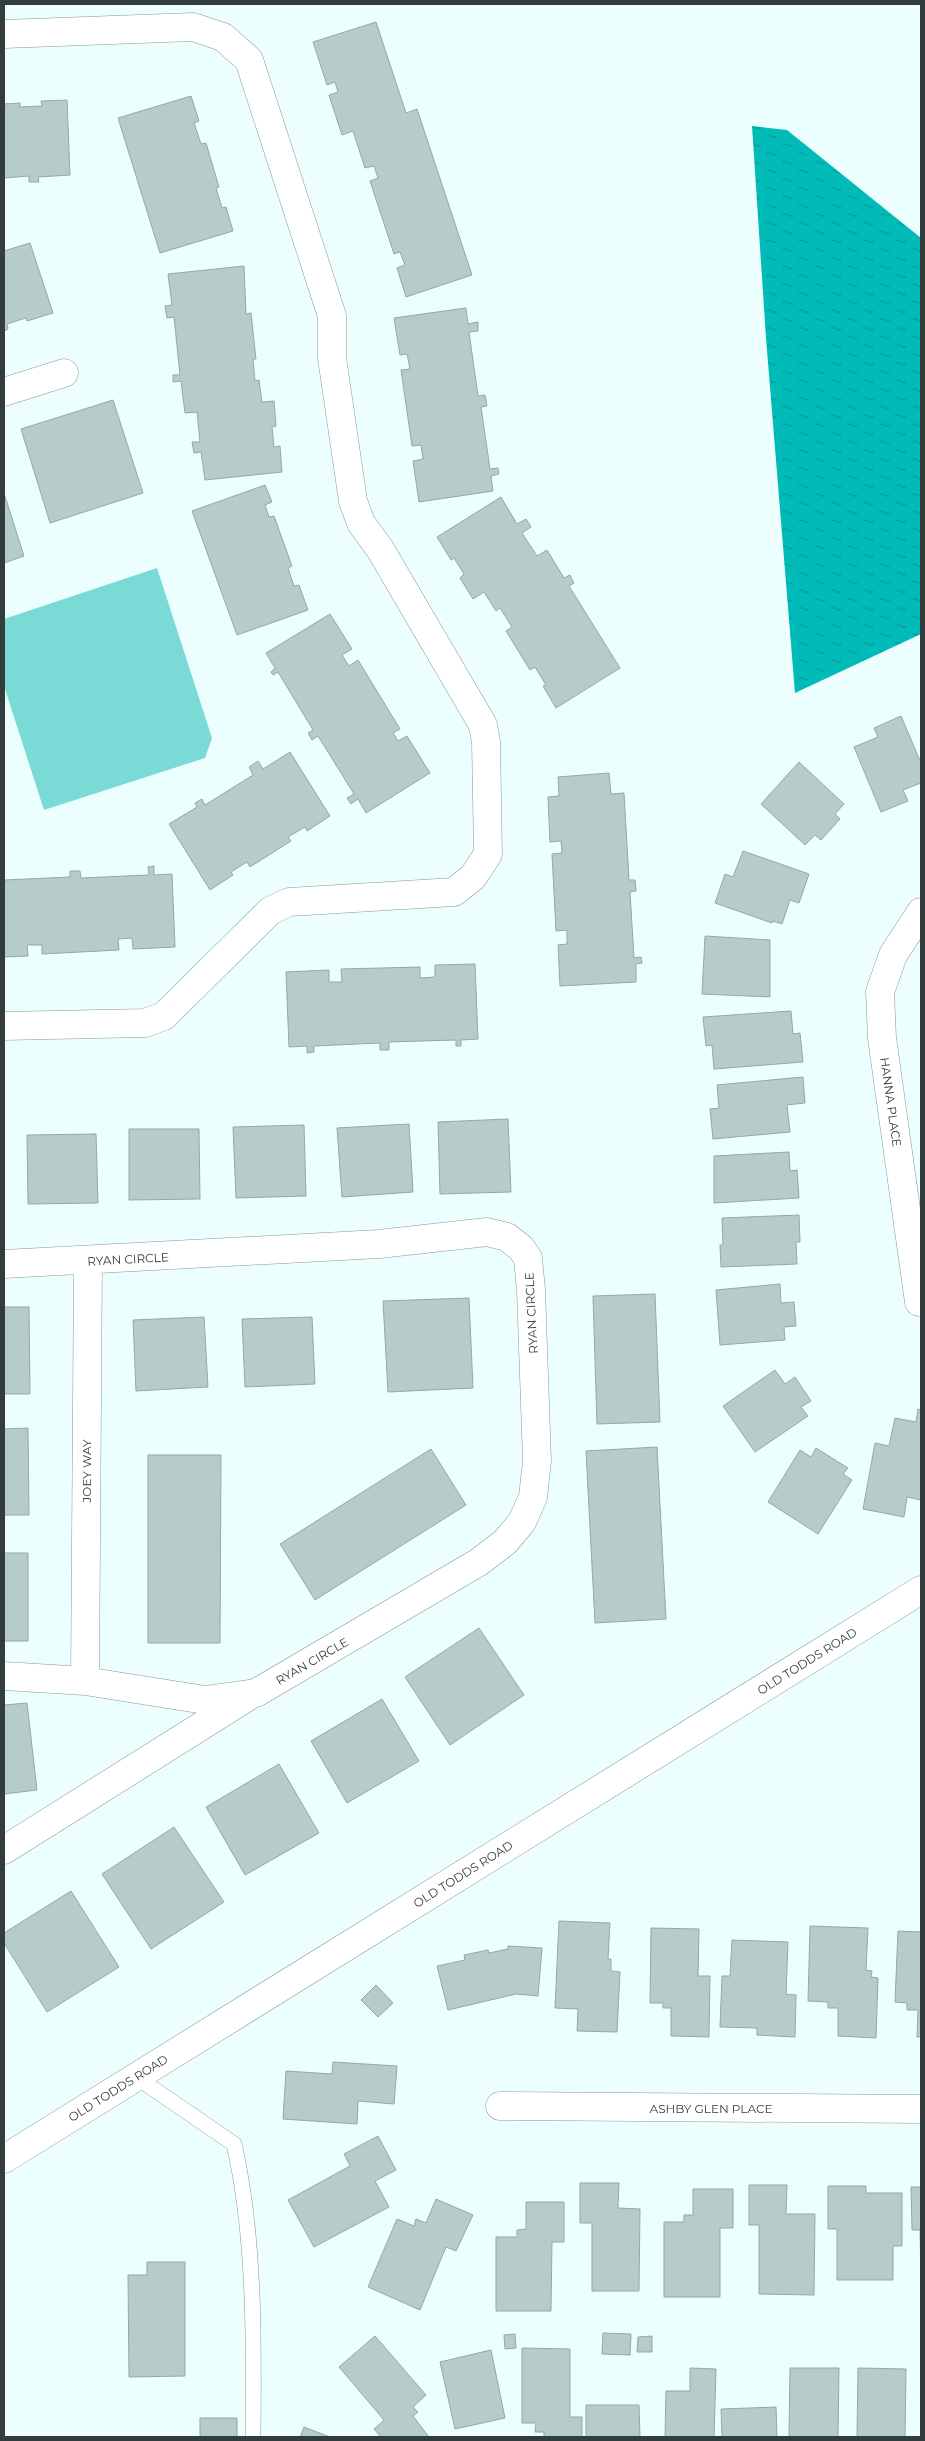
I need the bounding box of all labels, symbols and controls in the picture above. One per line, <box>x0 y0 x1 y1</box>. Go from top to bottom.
street label: HANNA PLACE <box>877 1056 905 1148</box>
street label: RYAN CIRCLE <box>87 1249 169 1269</box>
street label: RYAN CIRCLE <box>521 1272 541 1354</box>
street label: JOEY WAY <box>79 1439 94 1504</box>
street label: OLD TODDS ROAD <box>754 1624 860 1698</box>
street label: RYAN CIRCLE <box>273 1634 351 1688</box>
street label: OLD TODDS ROAD <box>410 1837 516 1911</box>
street label: OLD TODDS ROAD <box>65 2051 171 2125</box>
street label: ASHBY GLEN PLACE <box>650 2101 772 2116</box>

